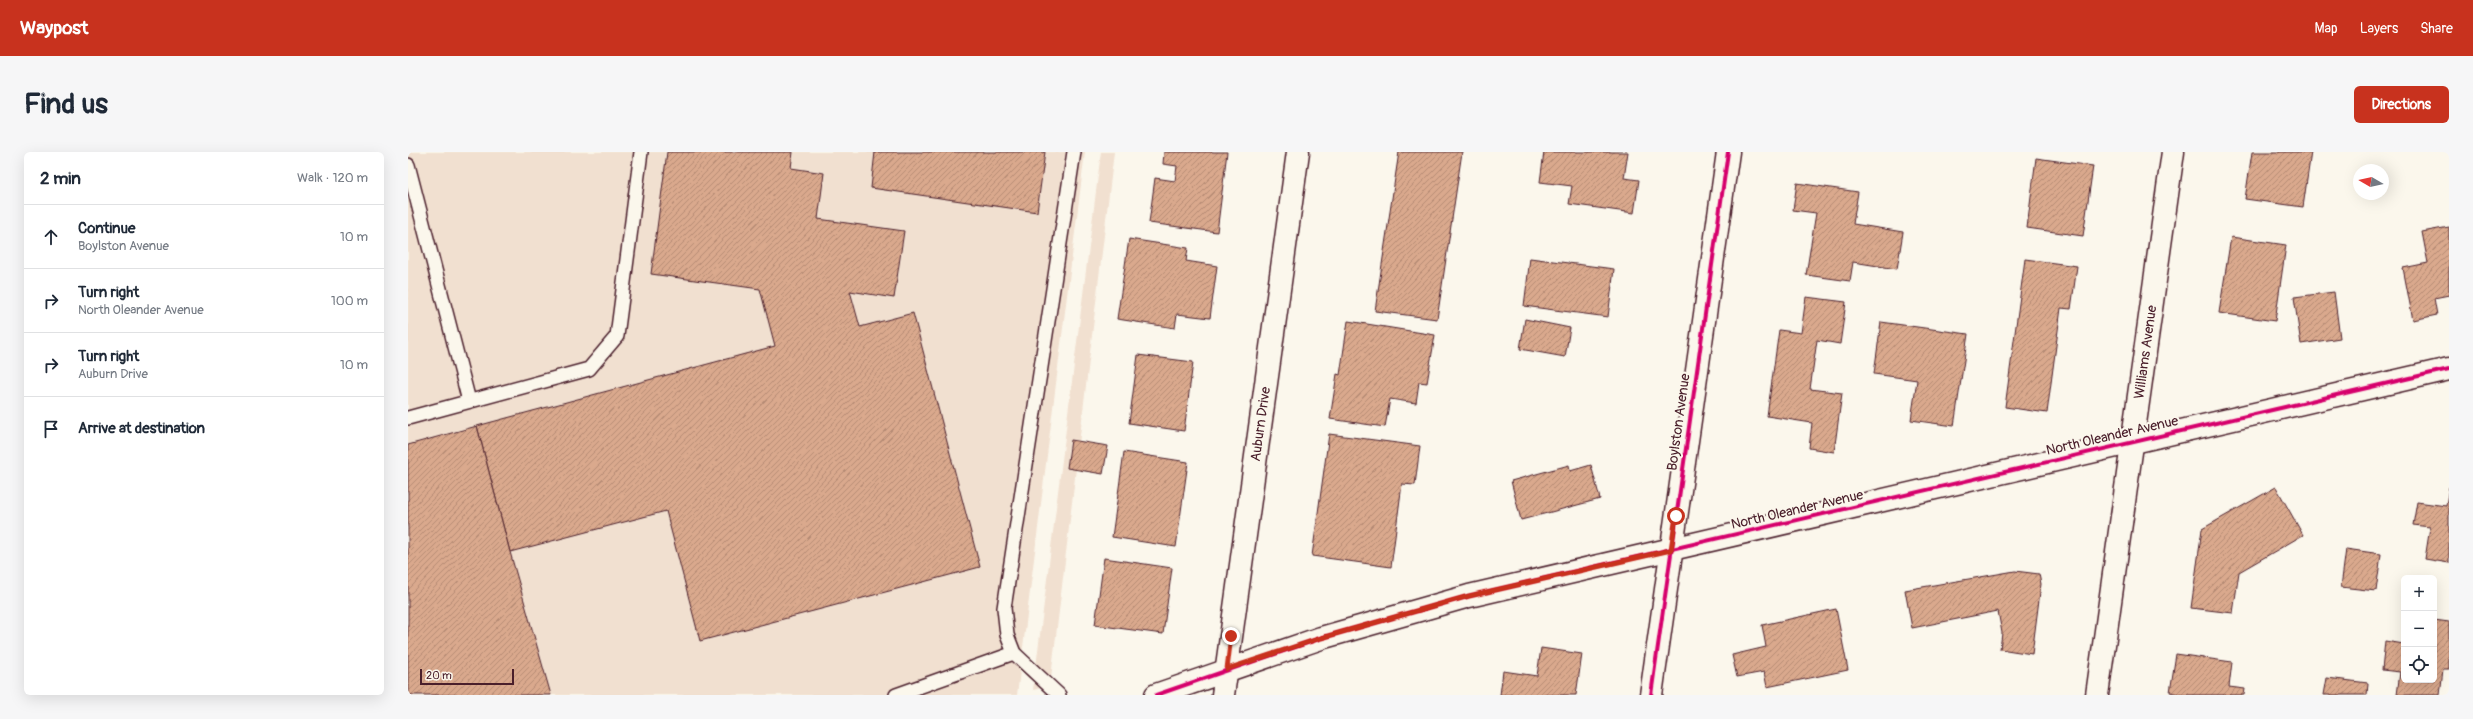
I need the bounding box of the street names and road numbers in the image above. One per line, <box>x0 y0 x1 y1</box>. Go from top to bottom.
street label: Williams Avenue <box>2130 304 2161 400</box>
street label: Boylston Avenue <box>1663 372 1694 472</box>
street label: Auburn Drive <box>1247 385 1274 463</box>
street label: North Oleander Avenue <box>2044 412 2180 459</box>
street label: North Oleander Avenue <box>1729 486 1865 533</box>

